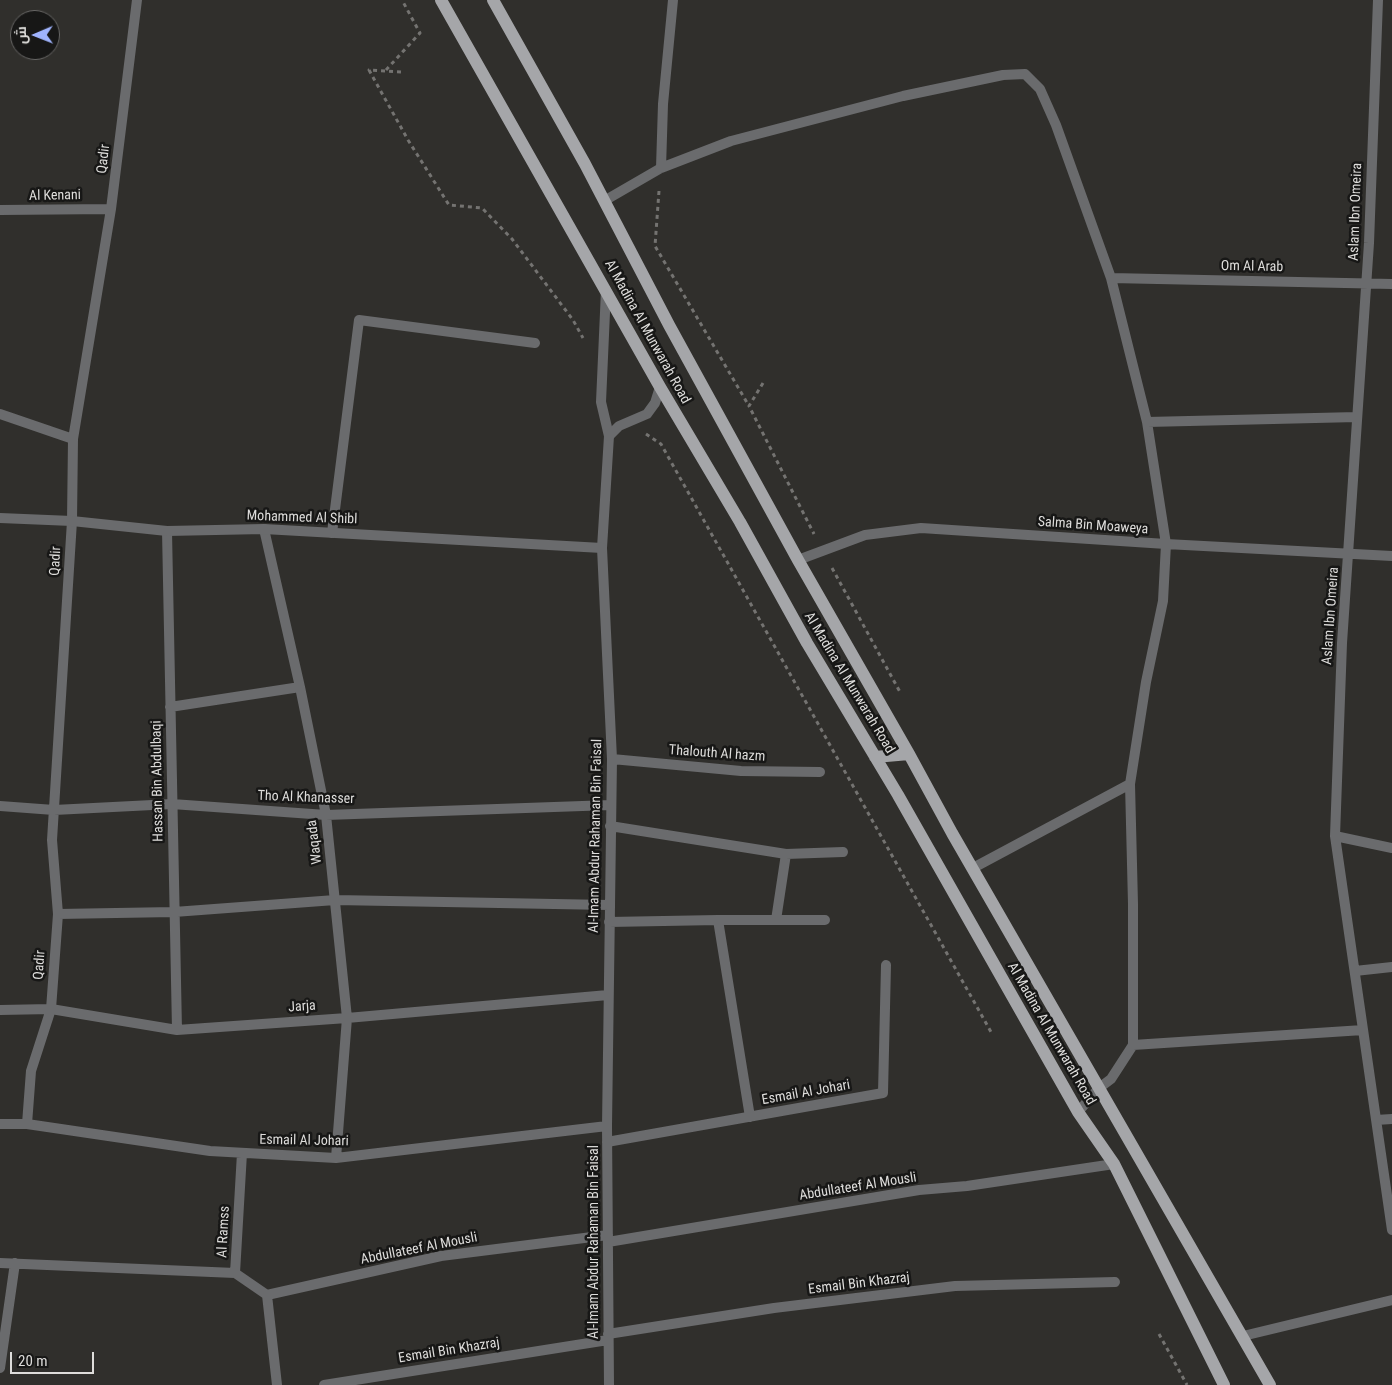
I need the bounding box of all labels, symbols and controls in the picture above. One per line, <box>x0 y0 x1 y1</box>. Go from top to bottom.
north arrow <box>10 10 60 60</box>
text: ش <box>13 26 29 44</box>
street label: Qadir <box>94 143 114 175</box>
street label: Aslam Ibn Omeira <box>1346 163 1366 261</box>
street label: Al Kenani <box>29 187 81 205</box>
street label: Al Madina Al Munwarah Road <box>600 257 694 407</box>
street label: Om Al Arab <box>1221 258 1283 276</box>
street label: Mohammed Al Shibl <box>246 508 358 528</box>
street label: Salma Bin Moaweya <box>1037 514 1149 538</box>
street label: Qadir <box>47 546 65 576</box>
street label: Aslam Ibn Omeira <box>1319 567 1343 665</box>
street label: Al Madina Al Munwarah Road <box>800 609 898 757</box>
street label: Hassan Bin Abdulbaqi <box>149 720 167 842</box>
street label: Al-Imam Abdur Rahaman Bin Faisal <box>586 739 606 933</box>
street label: Thalouth Al hazm <box>668 742 766 766</box>
street label: Tho Al Khanasser <box>257 788 355 808</box>
street label: Waqada <box>304 819 326 865</box>
street label: Qadir <box>31 950 49 980</box>
street label: Al Madina Al Munwarah Road <box>1003 960 1099 1108</box>
street label: Jarja <box>288 998 316 1016</box>
street label: Esmail Al Johari <box>760 1077 852 1109</box>
street label: Esmail Al Johari <box>259 1132 349 1150</box>
street label: Al-Imam Abdur Rahaman Bin Faisal <box>586 1145 602 1339</box>
street label: Abdullateef Al Mousli <box>798 1169 918 1205</box>
street label: Al Ramss <box>214 1206 234 1258</box>
street label: Abdullateef Al Mousli <box>359 1229 479 1269</box>
street label: Esmail Bin Khazraj <box>807 1269 911 1299</box>
street label: Esmail Bin Khazraj <box>397 1335 501 1367</box>
scale bar <box>12 1342 96 1374</box>
text: 20 m <box>18 1352 48 1370</box>

